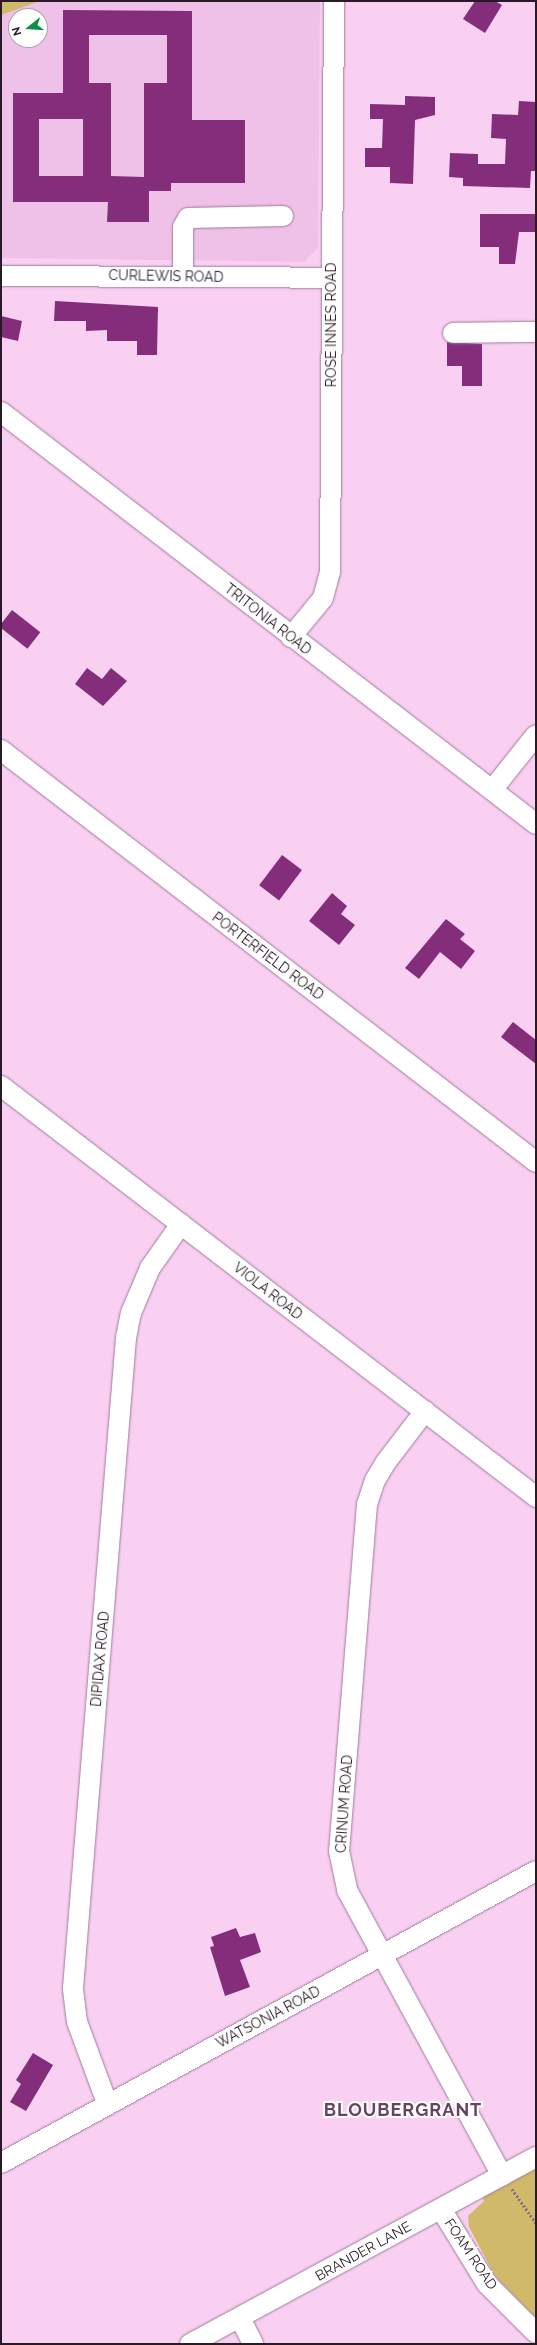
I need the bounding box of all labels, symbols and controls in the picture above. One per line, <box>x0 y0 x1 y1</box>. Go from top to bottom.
north arrow <box>8 8 48 48</box>
text: N <box>10 25 24 37</box>
street label: ROSE INNES ROAD <box>323 263 339 387</box>
street label: CURLEWIS ROAD <box>108 267 224 285</box>
street label: TRITONIA ROAD <box>221 580 315 658</box>
street label: PORTERFIELD ROAD <box>209 909 327 1003</box>
street label: VIOLA ROAD <box>230 1259 306 1323</box>
street label: DIPIDAX ROAD <box>87 1610 113 1708</box>
street label: CRINUM ROAD <box>332 1754 356 1854</box>
street label: WATSONIA ROAD <box>213 1982 323 2052</box>
district label: BLOUBERGRANT <box>324 2099 482 2121</box>
street label: FOAM ROAD <box>441 2215 501 2293</box>
street label: BRANDER LANE <box>312 2218 414 2284</box>

